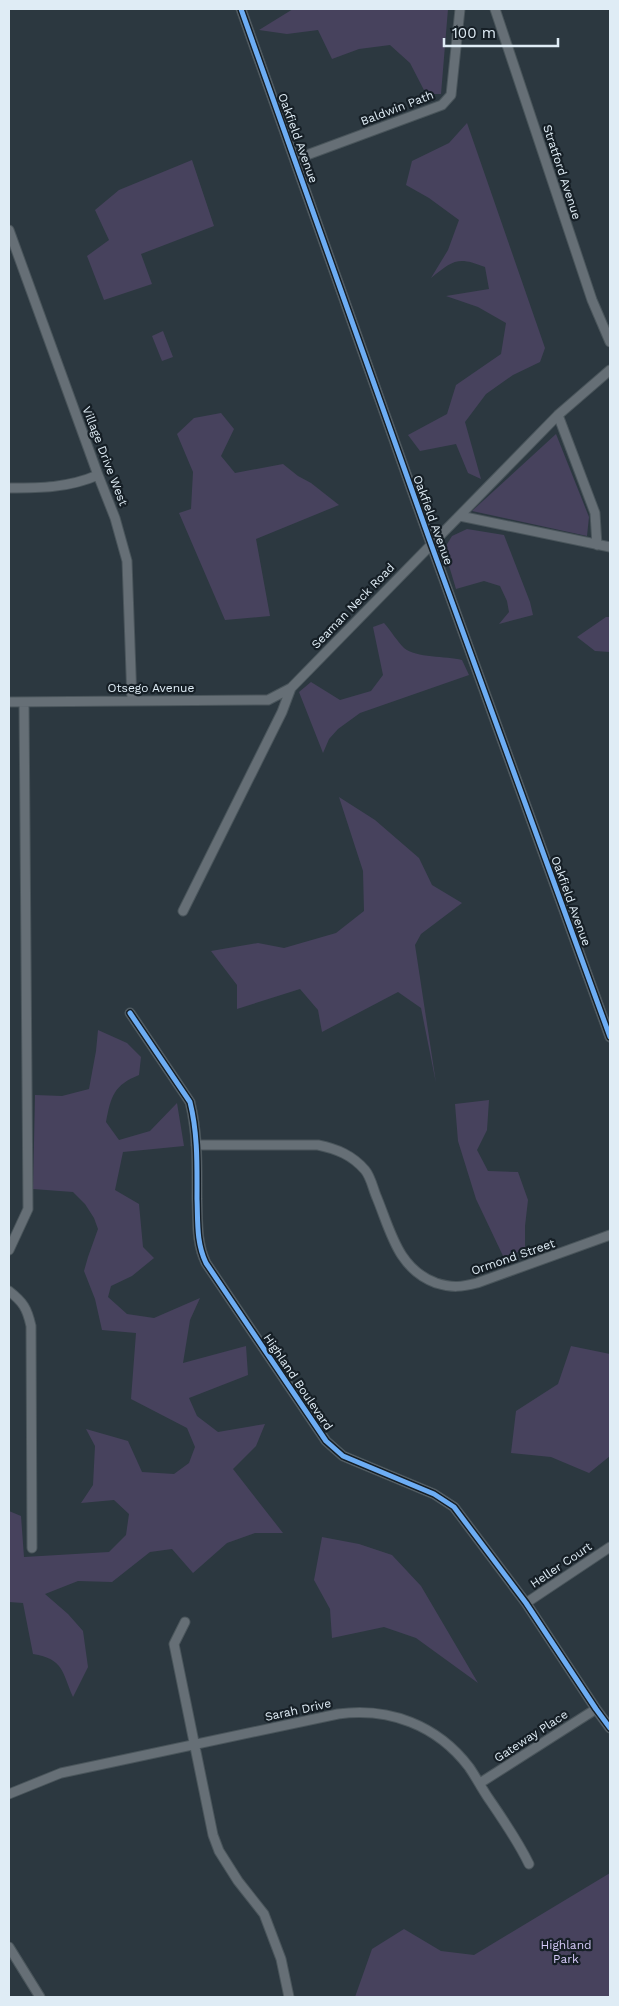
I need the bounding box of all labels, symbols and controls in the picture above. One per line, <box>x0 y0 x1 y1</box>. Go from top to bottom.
scale bar <box>444 15 558 47</box>
text: 100 m <box>452 24 496 42</box>
street label: Baldwin Path <box>359 88 435 128</box>
street label: Oakfield Avenue <box>275 91 321 185</box>
street label: Stratford Avenue <box>540 123 584 221</box>
street label: Village Drive West <box>80 404 130 508</box>
street label: Oakfield Avenue <box>410 473 456 567</box>
street label: Seaman Neck Road <box>309 560 397 652</box>
street label: Otsego Avenue <box>108 681 195 695</box>
street label: Oakfield Avenue <box>548 854 594 948</box>
street label: Ormond Street <box>469 1236 557 1278</box>
street label: Highland Boulevard <box>261 1331 335 1433</box>
street label: Heller Court <box>528 1539 594 1591</box>
street label: Sarah Drive <box>264 1696 332 1724</box>
street label: Gateway Place <box>492 1707 570 1765</box>
park label: Highland Park <box>540 1938 592 1966</box>

